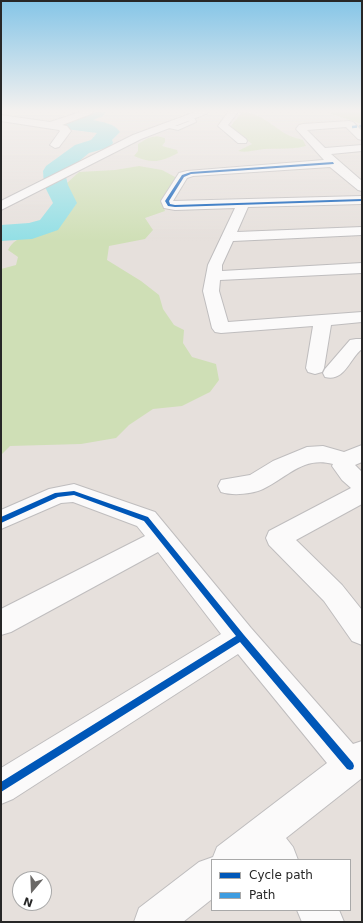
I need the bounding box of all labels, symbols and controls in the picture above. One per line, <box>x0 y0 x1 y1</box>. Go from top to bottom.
legend <box>211 859 351 911</box>
text: Cycle path <box>249 868 313 882</box>
north arrow <box>12 871 52 911</box>
text: Path <box>249 888 275 902</box>
text: N <box>22 894 35 910</box>

